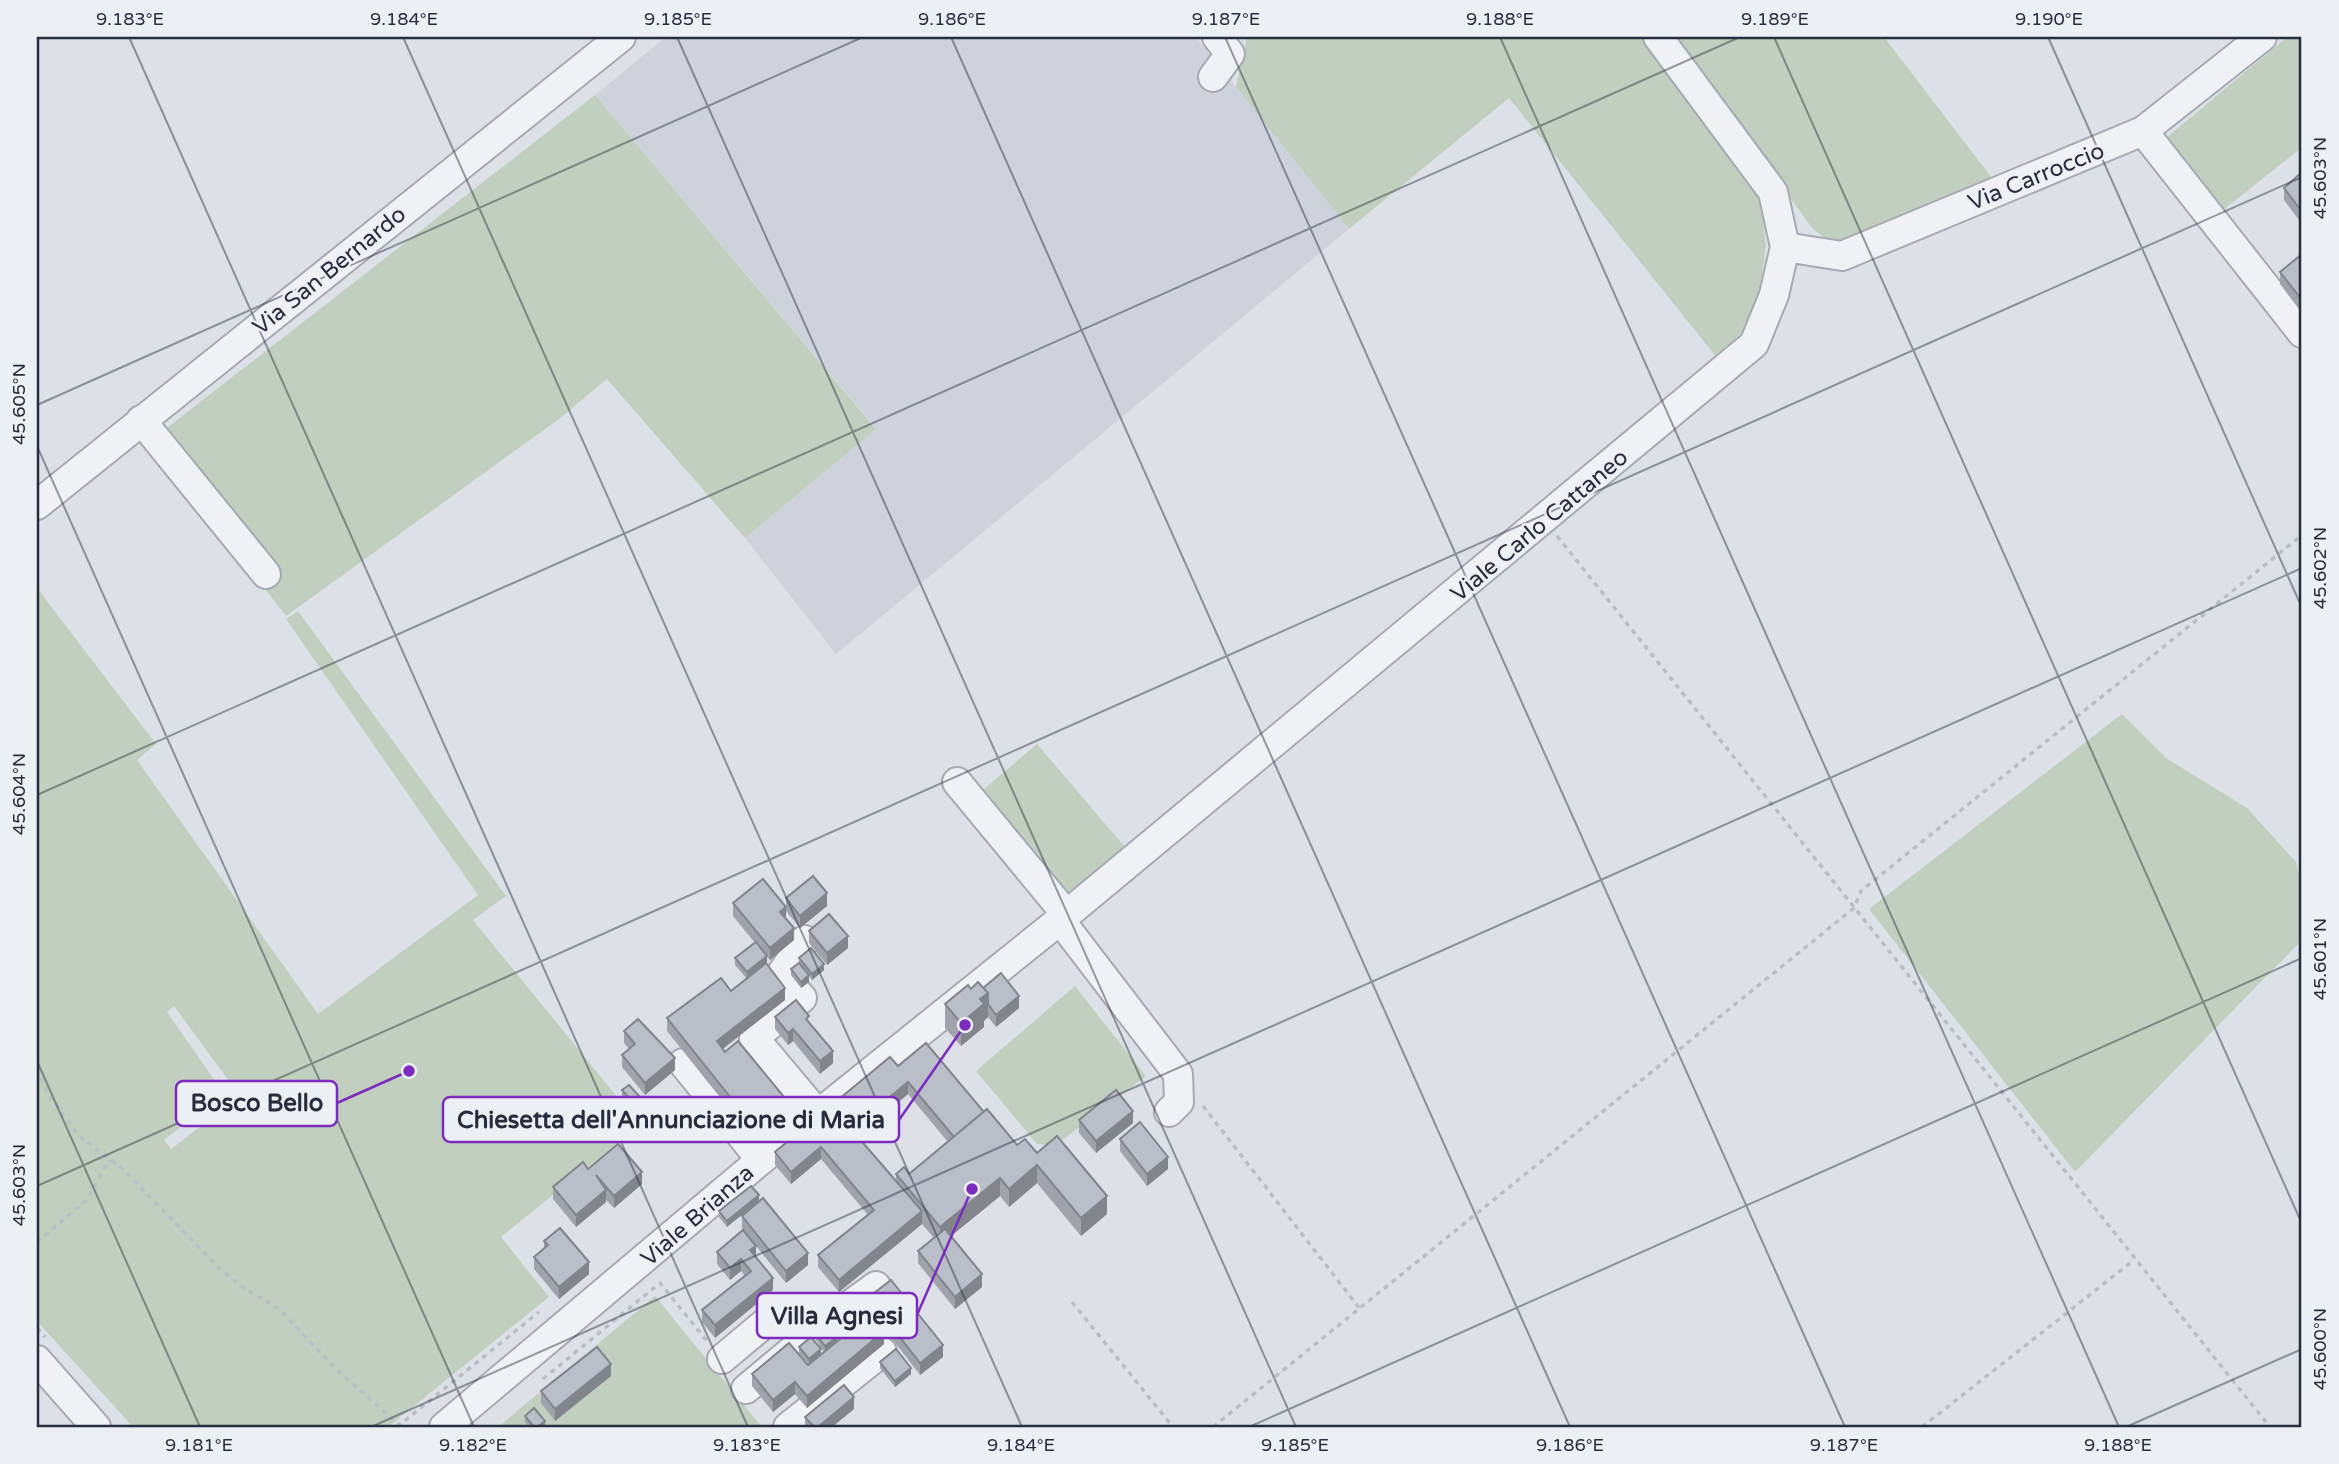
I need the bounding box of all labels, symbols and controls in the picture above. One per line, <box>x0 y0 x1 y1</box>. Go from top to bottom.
text: 9.183°E <box>96 8 164 30</box>
text: 9.184°E <box>370 8 438 30</box>
text: 9.185°E <box>644 8 712 30</box>
text: 9.186°E <box>918 8 986 30</box>
text: 9.187°E <box>1192 8 1260 30</box>
text: 9.188°E <box>1466 8 1534 30</box>
text: 9.189°E <box>1741 8 1809 30</box>
text: 9.190°E <box>2015 8 2083 30</box>
street label: Via Carroccio <box>1964 137 2109 217</box>
text: 45.603°N <box>2309 137 2331 219</box>
street label: Via San Bernardo <box>247 200 412 341</box>
text: 45.605°N <box>8 363 30 445</box>
street label: Viale Carlo Cattaneo <box>1445 443 1634 608</box>
text: 45.602°N <box>2309 527 2331 609</box>
text: 45.604°N <box>8 753 30 835</box>
text: 45.601°N <box>2309 918 2331 1000</box>
callout: Bosco Bello <box>176 1081 337 1126</box>
text: Bosco Bello <box>191 1089 323 1118</box>
callout: Chiesetta dell'Annunciazione di Maria <box>443 1097 899 1142</box>
text: Chiesetta dell'Annunciazione di Maria <box>457 1106 885 1135</box>
text: 45.603°N <box>8 1144 30 1226</box>
street label: Viale Brianza <box>635 1159 760 1272</box>
callout: Villa Agnesi <box>757 1293 917 1338</box>
text: Villa Agnesi <box>771 1302 903 1331</box>
text: 45.600°N <box>2309 1308 2331 1390</box>
text: 9.181°E <box>165 1434 233 1456</box>
text: 9.182°E <box>439 1434 507 1456</box>
text: 9.183°E <box>713 1434 781 1456</box>
text: 9.184°E <box>987 1434 1055 1456</box>
text: 9.185°E <box>1261 1434 1329 1456</box>
text: 9.186°E <box>1536 1434 1604 1456</box>
text: 9.187°E <box>1810 1434 1878 1456</box>
text: 9.188°E <box>2084 1434 2152 1456</box>

